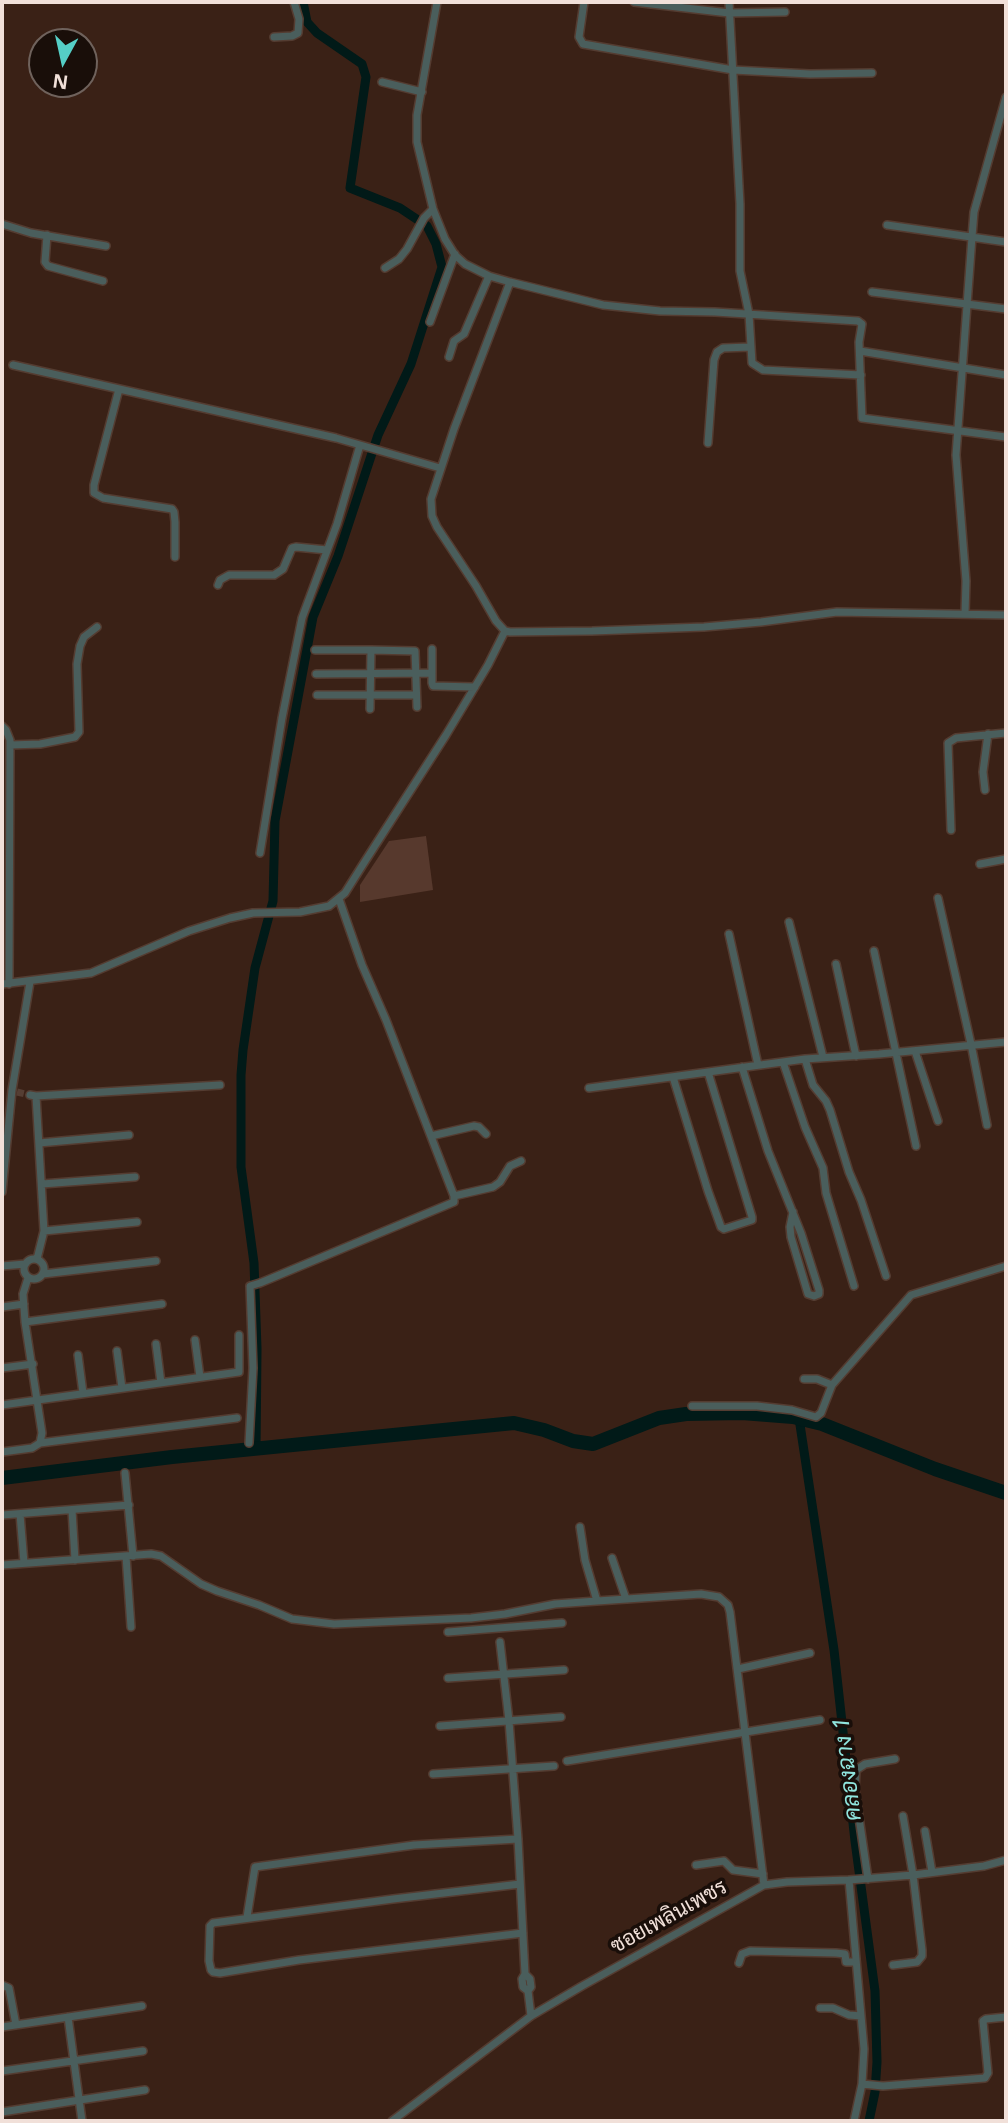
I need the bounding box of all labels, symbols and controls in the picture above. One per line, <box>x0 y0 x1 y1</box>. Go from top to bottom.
north arrow <box>28 28 98 98</box>
text: N <box>51 68 70 96</box>
water label: คลองฉาง 1 <box>828 1715 868 1823</box>
street label: ซอยเพลินเพชร <box>606 1875 732 1959</box>

